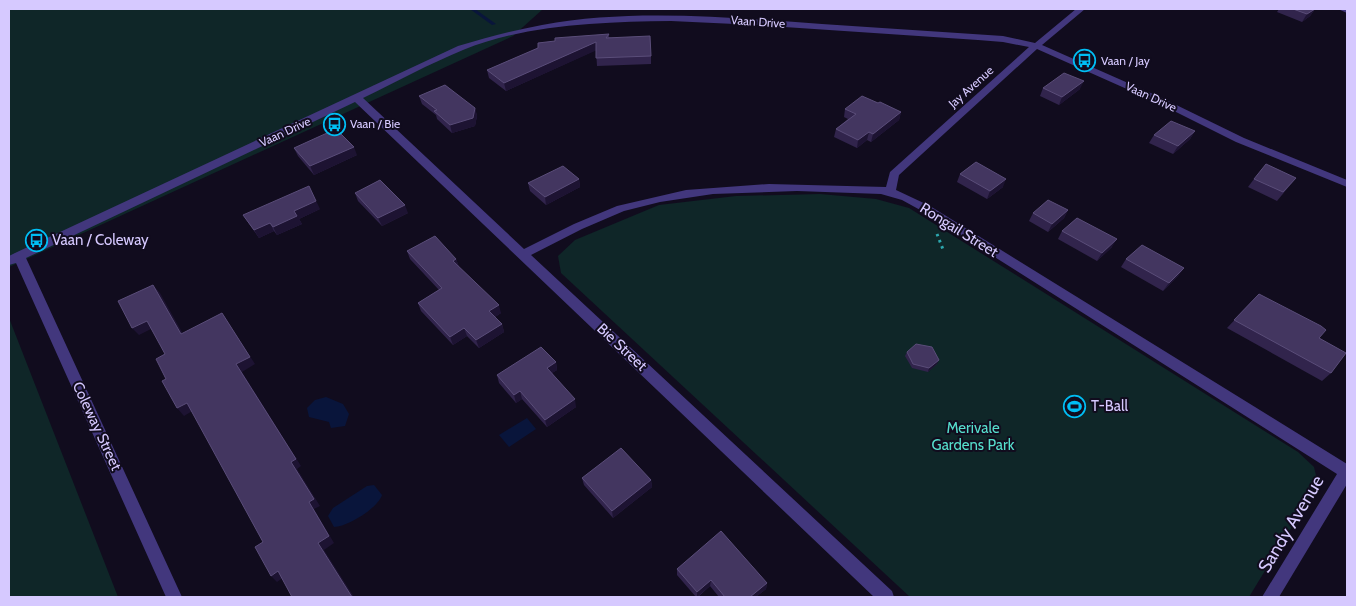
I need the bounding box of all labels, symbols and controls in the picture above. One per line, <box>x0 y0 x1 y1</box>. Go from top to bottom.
street label: Vaan Drive <box>730 12 786 31</box>
bus stop icon: Vaan / Jay <box>1073 49 1097 73</box>
place label: Vaan / Jay <box>1101 53 1150 68</box>
street label: Jay Avenue <box>944 63 996 111</box>
street label: Vaan Drive <box>1123 78 1179 115</box>
bus stop icon: Vaan / Bie <box>322 112 346 136</box>
street label: Vaan Drive <box>257 113 313 150</box>
place label: Vaan / Bie <box>350 116 400 131</box>
street label: Rongail Street <box>917 199 1001 261</box>
bus stop icon: Vaan / Coleway <box>24 228 48 252</box>
place label: Vaan / Coleway <box>52 231 149 249</box>
street label: Bie Street <box>593 319 651 375</box>
street label: Coleway Street <box>69 379 125 473</box>
sports icon: T-Ball <box>1063 394 1087 418</box>
place label: T-Ball <box>1091 397 1128 415</box>
park label: Merivale Gardens Park <box>932 419 1015 454</box>
street label: Sandy Avenue <box>1253 471 1329 577</box>

